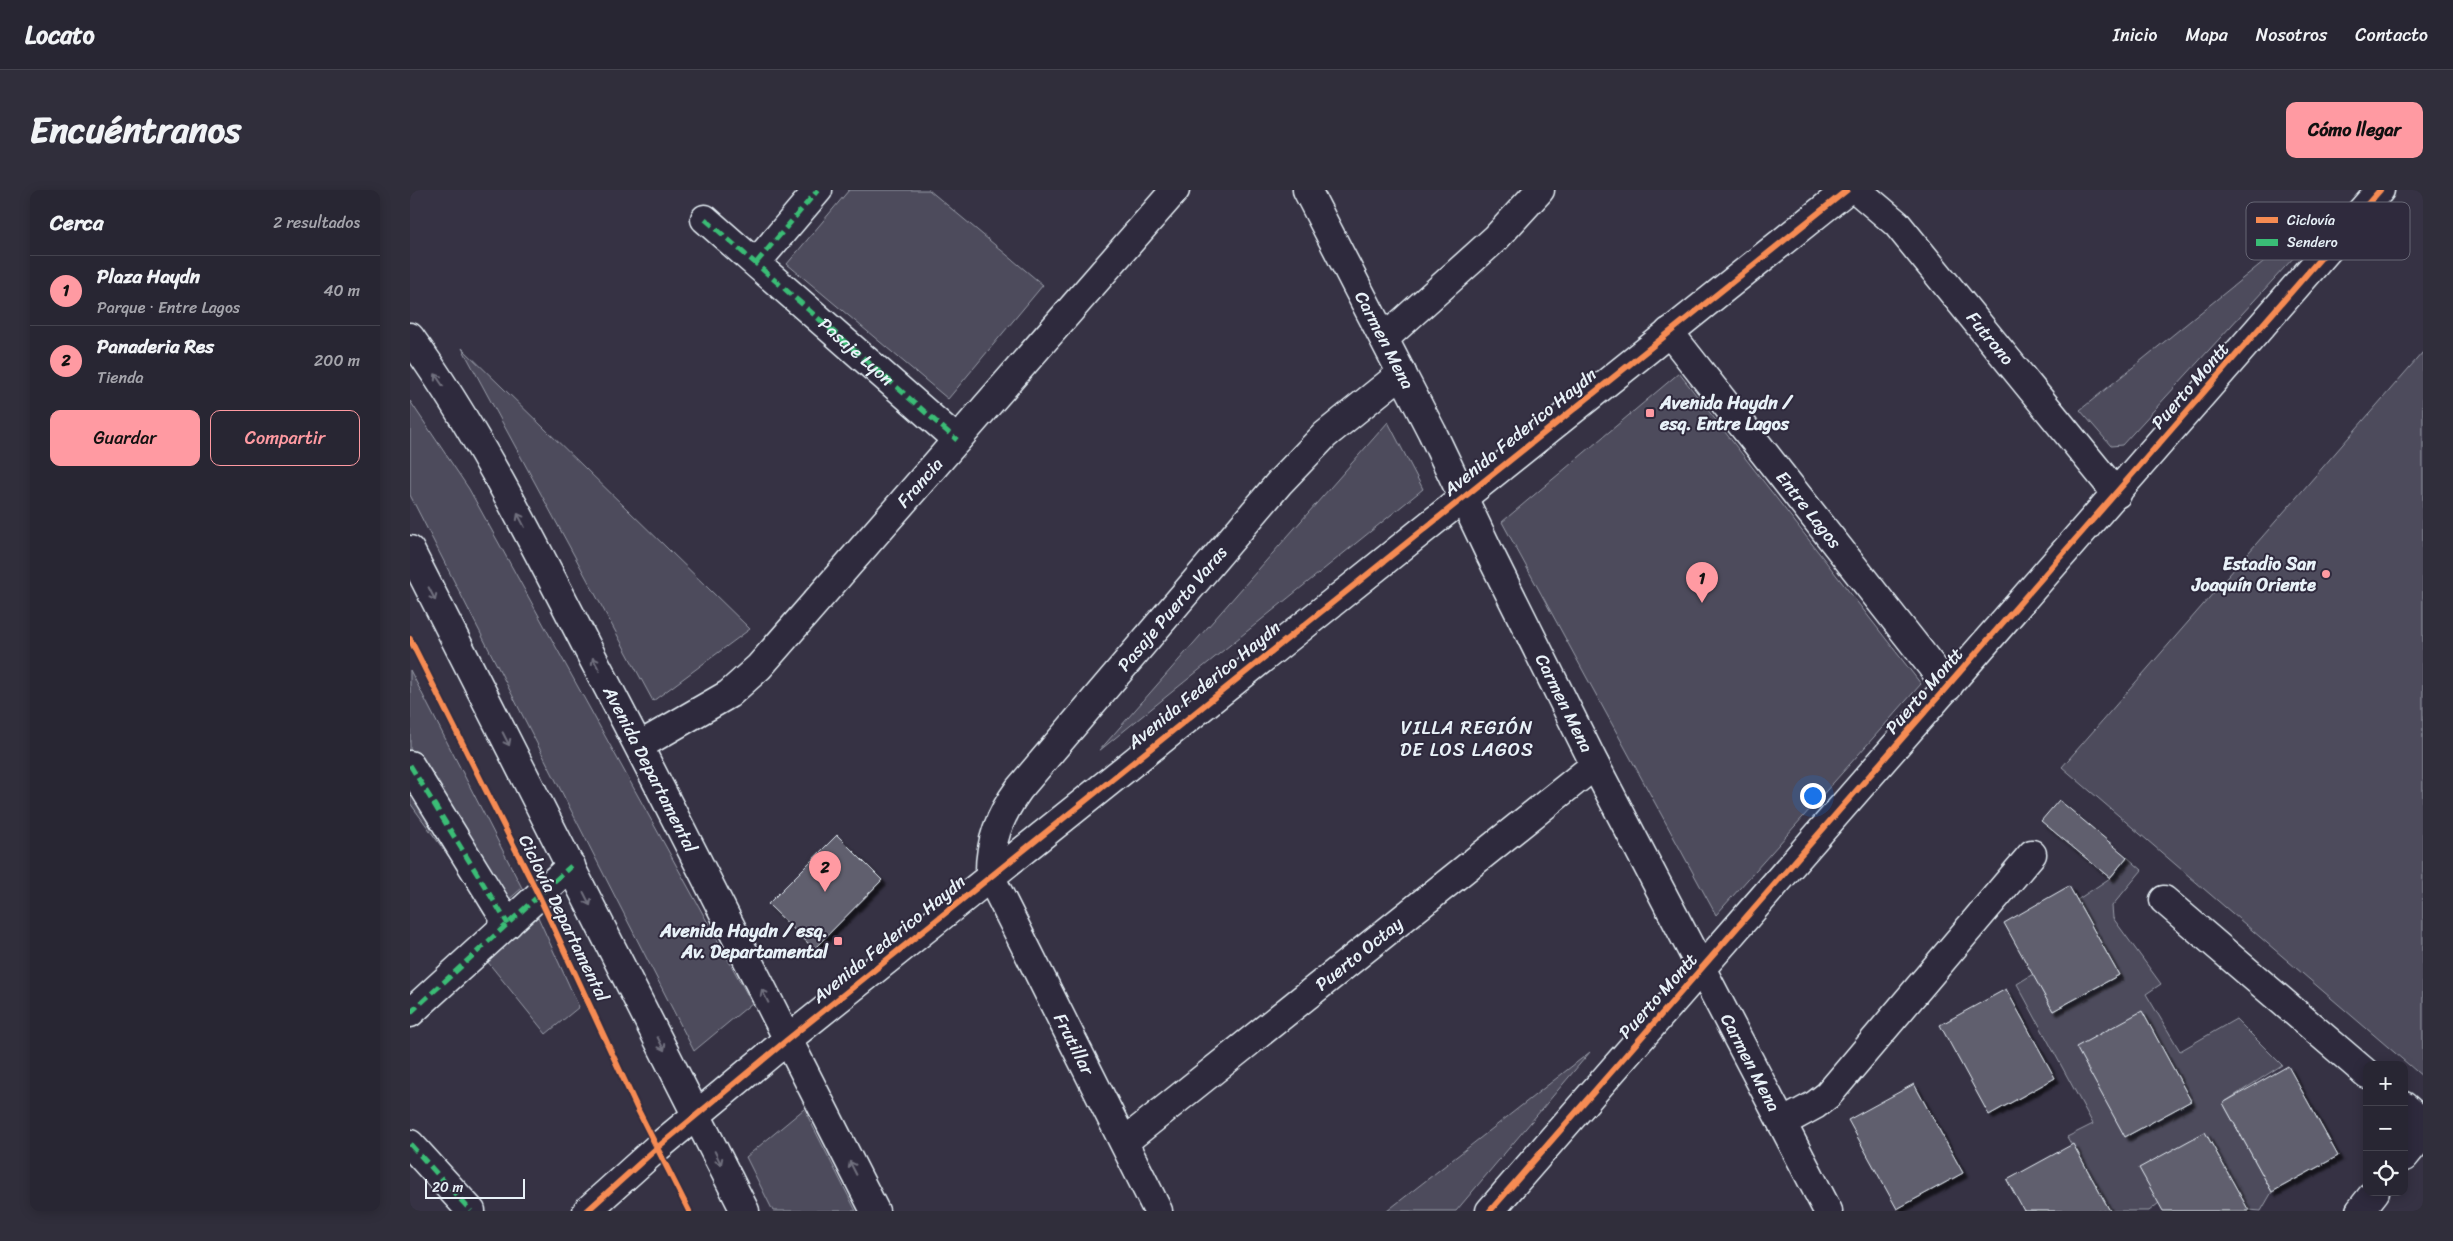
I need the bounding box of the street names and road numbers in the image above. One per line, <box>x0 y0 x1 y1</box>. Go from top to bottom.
street label: Carmen Mena <box>1346 285 1423 395</box>
street label: Futrono <box>1958 304 2022 373</box>
street label: Pasaje Lyon <box>811 309 902 394</box>
street label: Puerto Montt <box>2143 335 2237 437</box>
street label: Avenida Federico Haydn <box>1435 359 1604 505</box>
street label: Francia <box>888 450 951 515</box>
street label: Entre Lagos <box>1767 463 1850 557</box>
street label: Pasaje Puerto Varas <box>1109 538 1236 679</box>
street label: Avenida Federico Haydn <box>1119 612 1288 758</box>
street label: Puerto Montt <box>1877 640 1971 742</box>
street label: Carmen Mena <box>1526 648 1602 758</box>
street label: Avenida Departamental <box>594 679 707 859</box>
street label: Ciclovía Departamental <box>510 829 619 1008</box>
street label: Avenida Federico Haydn <box>804 866 973 1012</box>
street label: Puerto Octay <box>1308 908 1411 999</box>
street label: Puerto Montt <box>1610 945 1706 1047</box>
street label: Frutillar <box>1045 1007 1104 1082</box>
street label: Carmen Mena <box>1711 1008 1790 1118</box>

